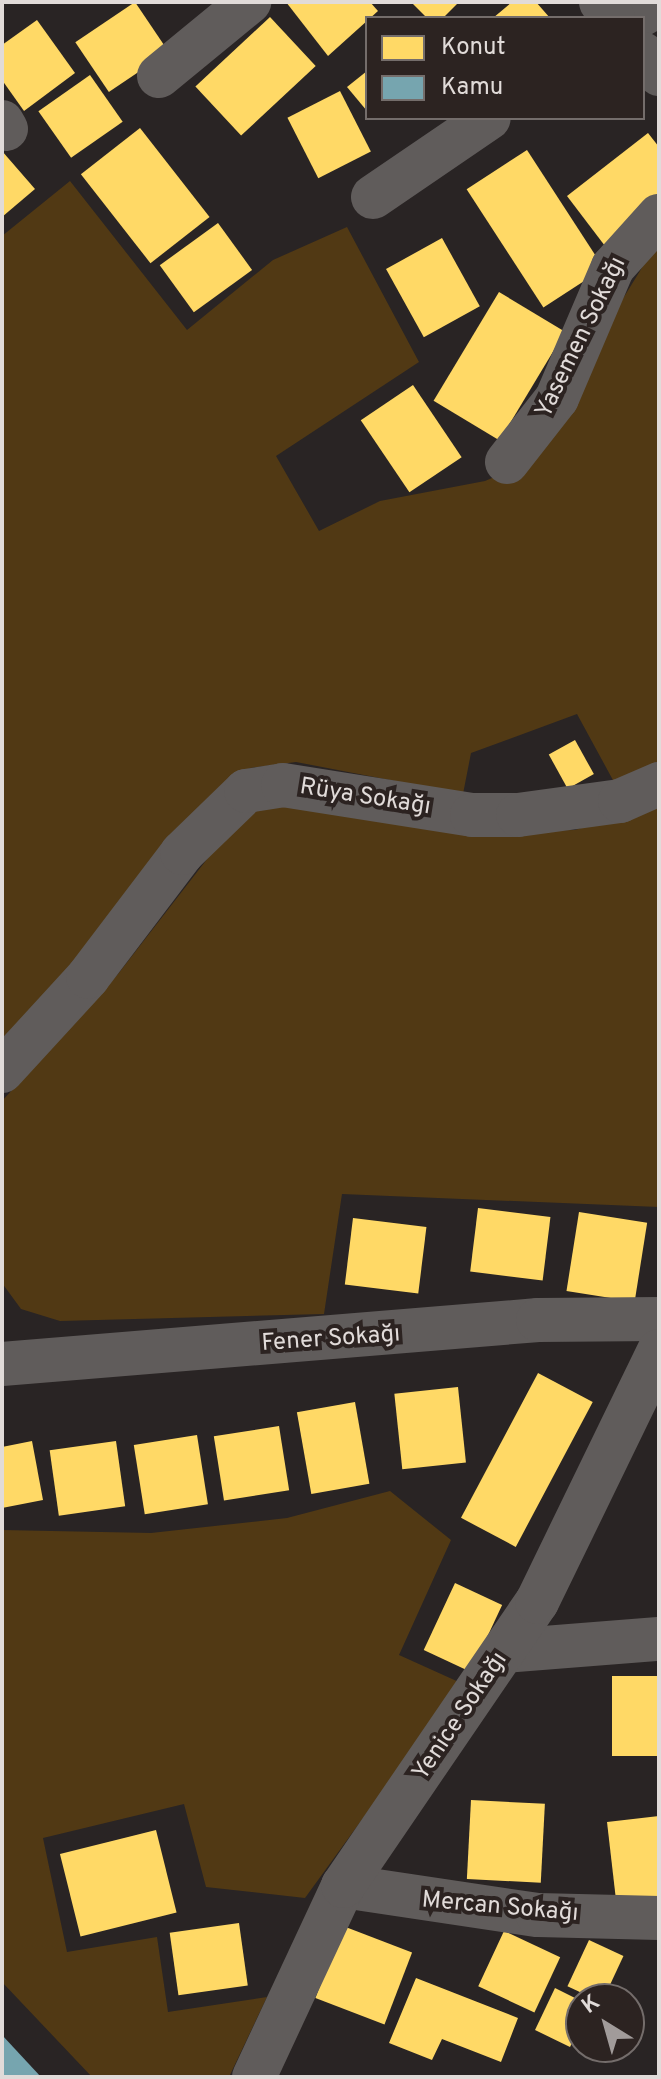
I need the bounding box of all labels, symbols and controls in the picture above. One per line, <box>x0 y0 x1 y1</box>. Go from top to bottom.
legend <box>365 16 645 120</box>
text: Konut <box>441 33 506 63</box>
text: Kamu <box>441 73 503 103</box>
street label: Yasemen Sokağı <box>531 253 633 423</box>
street label: Rüya Sokağı <box>297 773 433 823</box>
street label: Fener Sokağı <box>261 1321 401 1359</box>
street label: Yenice Sokağı <box>407 1647 515 1787</box>
street label: Mercan Sokağı <box>420 1887 580 1929</box>
north arrow <box>565 1983 645 2063</box>
text: K <box>577 1990 606 2021</box>

